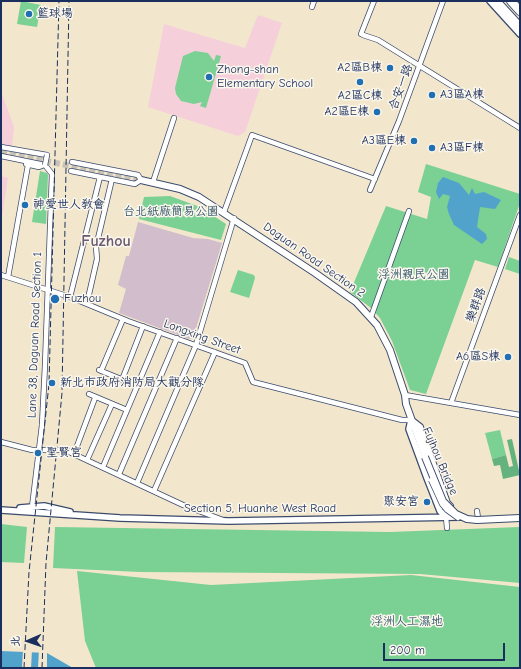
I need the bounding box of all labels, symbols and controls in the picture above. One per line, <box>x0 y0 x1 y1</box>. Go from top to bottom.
place label: 籃球場 <box>37 7 73 21</box>
marker: 籃球場 <box>24 9 34 19</box>
place label: A2區B棟 <box>337 61 382 75</box>
street label: 合安一路 <box>386 62 416 112</box>
place label: Zhong-shan Elementary School <box>217 63 313 91</box>
marker: A2區B棟 <box>385 63 395 73</box>
marker: Zhong-shan Elementary School <box>204 72 214 82</box>
marker: A2區C棟 <box>355 77 365 87</box>
place label: A3區A棟 <box>440 88 484 102</box>
place label: A2區C棟 <box>338 89 382 103</box>
marker: A3區A棟 <box>427 90 437 100</box>
place label: A2區E棟 <box>325 105 369 119</box>
marker: A2區E棟 <box>372 107 382 117</box>
place label: A3區E棟 <box>362 134 406 148</box>
marker: A3區E棟 <box>409 136 419 146</box>
place label: A3區F棟 <box>440 141 484 155</box>
marker: A3區F棟 <box>427 143 437 153</box>
place label: 神愛世人教會 <box>33 198 105 212</box>
marker: 神愛世人教會 <box>20 200 30 210</box>
park label: 台北紙廠簡易公園 <box>123 205 219 219</box>
street label: Daguan Road Section 2 <box>260 219 368 301</box>
district label: Fuzhou <box>81 231 131 251</box>
street label: Lane 38, Daguan Road Section 1 <box>25 252 45 418</box>
park label: 浮洲親民公園 <box>378 268 450 282</box>
street label: 樂群路 <box>463 286 489 324</box>
place label: Fuzhou <box>64 292 101 306</box>
marker: Fuzhou <box>49 293 61 305</box>
street label: Longxing Street <box>162 316 242 358</box>
place label: A6區S棟 <box>456 350 500 364</box>
marker: A6區S棟 <box>503 352 513 362</box>
place label: 新北市政府消防局大觀分隊 <box>60 376 204 390</box>
marker: 新北市政府消防局大觀分隊 <box>47 378 57 388</box>
street label: Fujhou Bridge <box>419 425 461 497</box>
place label: 聖賢宮 <box>46 446 82 460</box>
marker: 聖賢宮 <box>33 448 43 458</box>
place label: 聚安宮 <box>383 495 419 509</box>
marker: 聚安宮 <box>422 497 432 507</box>
street label: Section 5, Huanhe West Road <box>184 502 336 516</box>
park label: 浮洲人工濕地 <box>371 615 443 629</box>
north arrow <box>8 621 48 661</box>
scale bar <box>385 635 507 661</box>
text: 北 <box>9 636 22 647</box>
text: 200 m <box>390 643 425 657</box>

